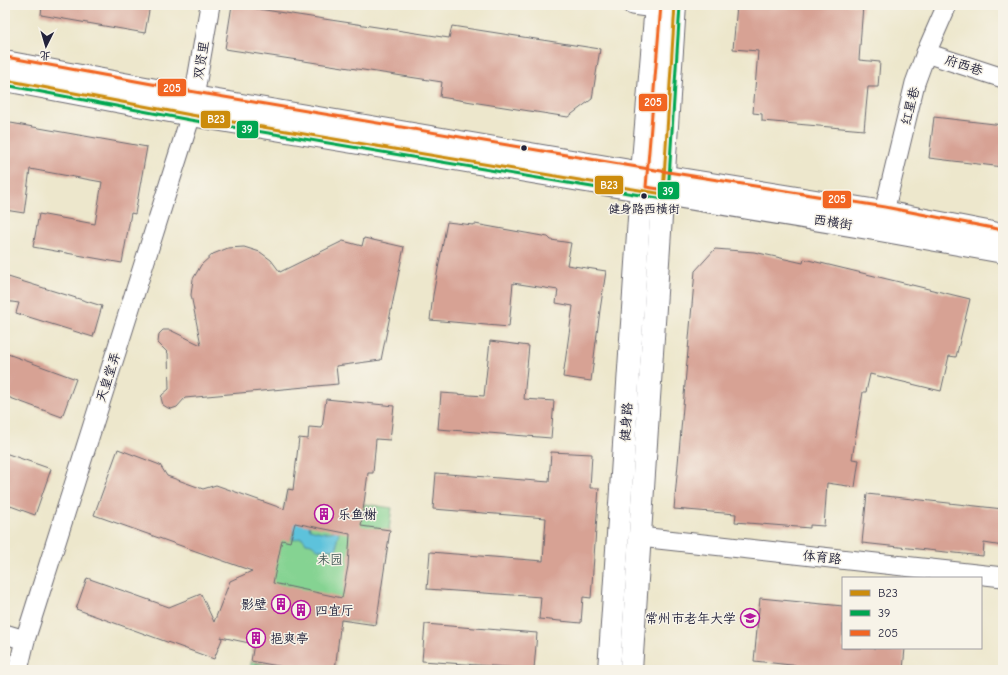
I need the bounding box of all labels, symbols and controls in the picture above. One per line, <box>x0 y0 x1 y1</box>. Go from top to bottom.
north arrow <box>26 26 66 66</box>
street label: 双贤里 <box>190 39 212 81</box>
text: 北 <box>39 49 51 62</box>
street label: 府西巷 <box>943 52 985 78</box>
line badge: 205 <box>157 78 187 97</box>
text: 205 <box>163 82 181 95</box>
street label: 红星巷 <box>898 85 922 127</box>
line badge: 205 <box>638 93 668 112</box>
text: 205 <box>644 96 662 109</box>
line badge: B23 <box>200 110 231 129</box>
text: B23 <box>207 113 225 126</box>
line badge: 39 <box>236 120 259 139</box>
text: 39 <box>241 123 253 136</box>
unlabelled marker <box>519 143 529 153</box>
line badge: B23 <box>594 175 624 195</box>
text: B23 <box>600 179 618 192</box>
line badge: 39 <box>657 181 680 200</box>
text: 39 <box>662 185 674 198</box>
line badge: 205 <box>822 190 852 209</box>
marker: 健身路西横街 <box>639 191 649 201</box>
text: 205 <box>828 193 846 206</box>
place label: 健身路西横街 <box>608 202 680 216</box>
street label: 西横街 <box>813 212 853 232</box>
street label: 天皇堂弄 <box>93 350 123 404</box>
street label: 健身路 <box>617 402 635 442</box>
building icon: 乐鱼榭 <box>313 503 335 525</box>
place label: 乐鱼榭 <box>338 507 377 522</box>
street label: 体育路 <box>802 548 842 566</box>
park label: 未园 <box>317 552 343 567</box>
legend <box>842 577 982 649</box>
text: B23 <box>878 586 898 600</box>
building icon: 影壁 <box>270 593 292 615</box>
place label: 影壁 <box>241 597 267 612</box>
building icon: 四宜厅 <box>290 599 312 621</box>
place label: 四宜厅 <box>315 603 354 618</box>
text: 39 <box>878 606 890 620</box>
school or university icon: 常州市老年大学 <box>739 607 761 629</box>
place label: 常州市老年大学 <box>645 611 736 626</box>
text: 205 <box>878 626 898 640</box>
building icon: 挹爽亭 <box>245 627 267 649</box>
place label: 挹爽亭 <box>270 631 309 646</box>

